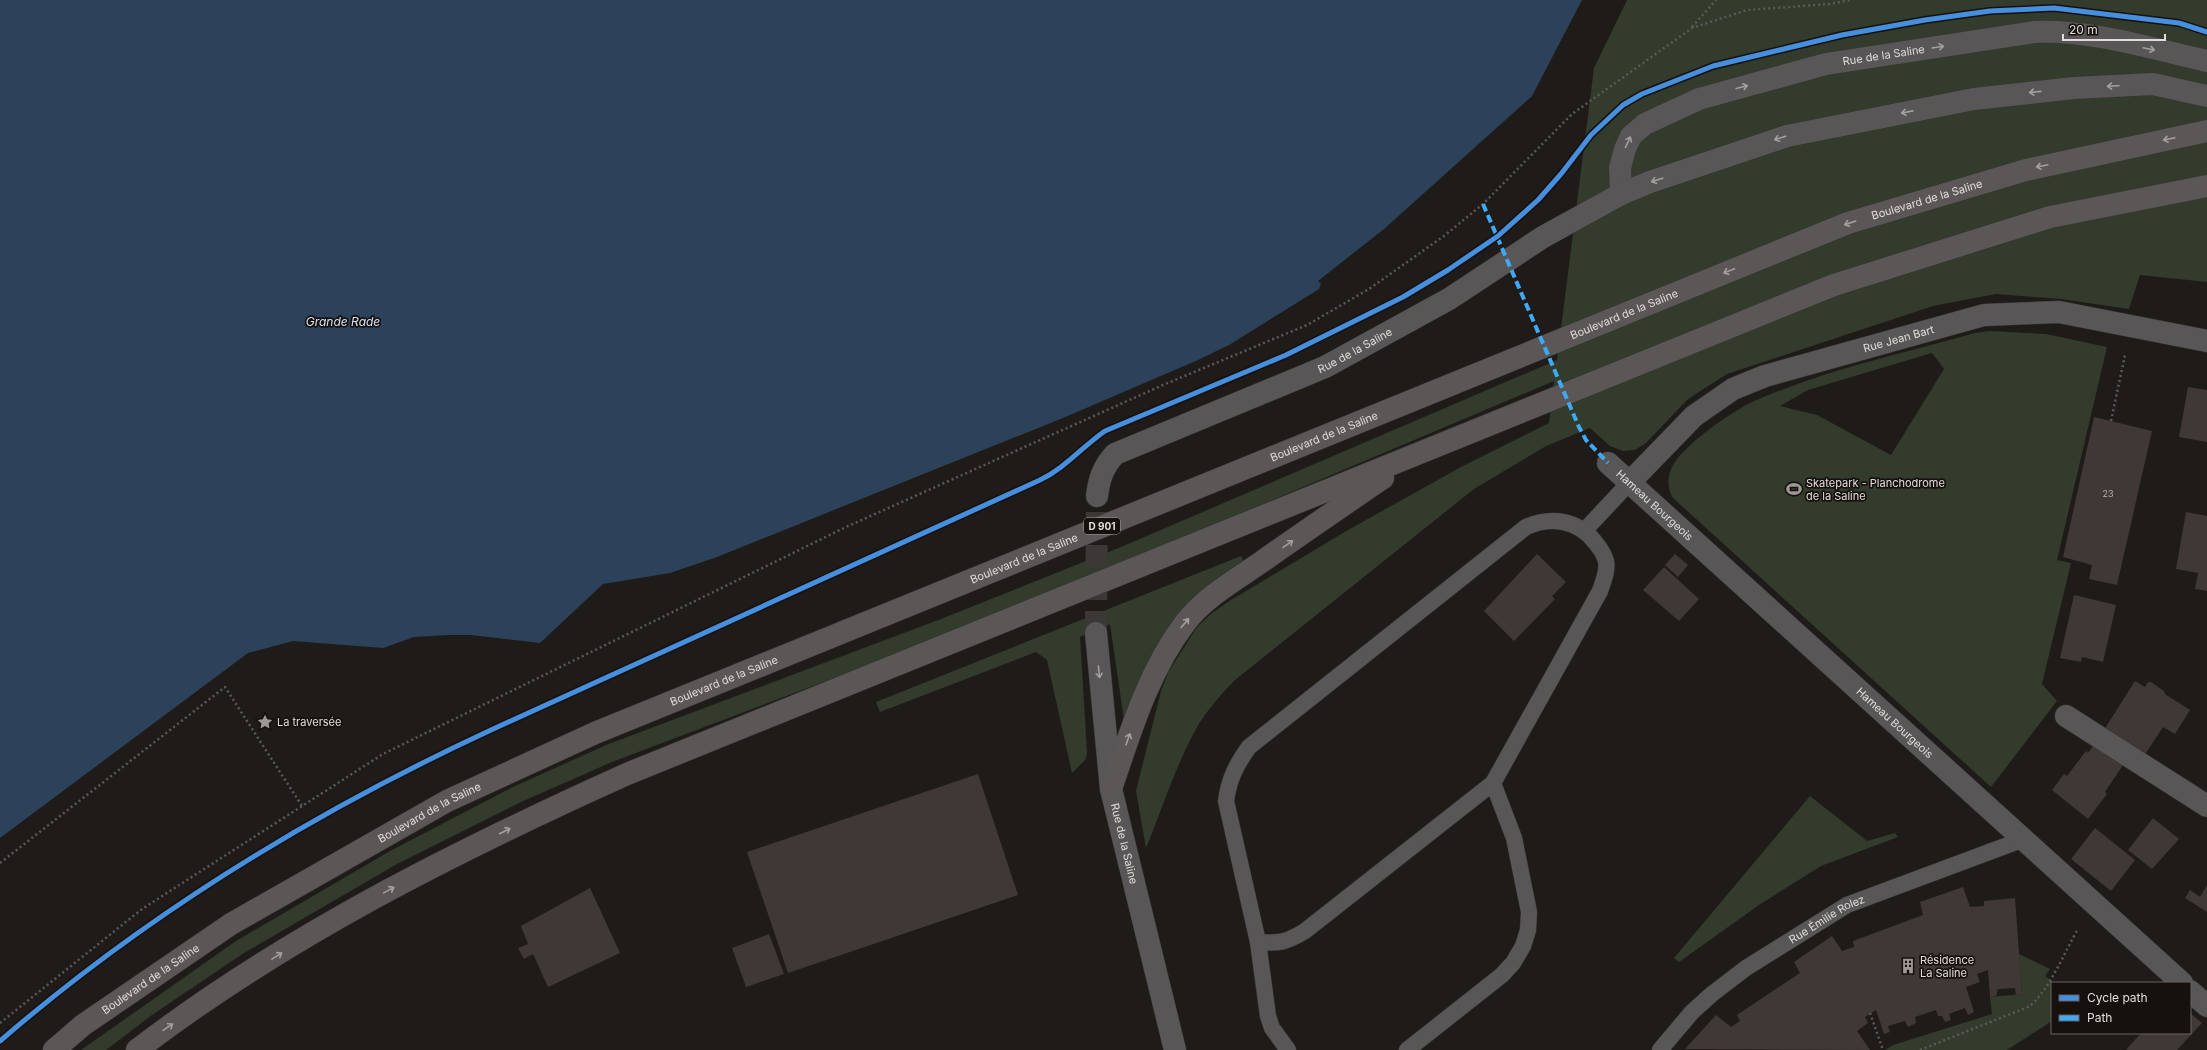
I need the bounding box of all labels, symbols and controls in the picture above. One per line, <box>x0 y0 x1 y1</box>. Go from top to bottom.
scale bar <box>2063 16 2165 42</box>
text: 20 m <box>2069 22 2098 37</box>
street label: Rue de la Saline <box>1842 42 1926 68</box>
one-way arrow <box>1931 43 1944 51</box>
one-way arrow <box>2142 45 2155 53</box>
one-way arrow <box>2107 82 2120 90</box>
one-way arrow <box>1735 83 1748 90</box>
one-way arrow <box>2029 89 2042 96</box>
one-way arrow <box>1901 109 1914 117</box>
one-way arrow <box>1774 135 1786 143</box>
one-way arrow <box>2163 135 2176 143</box>
one-way arrow <box>1625 137 1632 149</box>
one-way arrow <box>2036 163 2049 171</box>
one-way arrow <box>1651 176 1663 184</box>
street label: Boulevard de la Saline <box>1870 176 1984 223</box>
one-way arrow <box>1844 219 1856 227</box>
one-way arrow <box>1724 268 1736 275</box>
street label: Boulevard de la Saline <box>1568 286 1680 342</box>
water label: Grande Rade <box>306 314 380 329</box>
street label: Rue Jean Bart <box>1862 322 1936 355</box>
street label: Rue de la Saline <box>1316 325 1395 376</box>
street label: Boulevard de la Saline <box>1268 408 1380 464</box>
street label: Hameau Bourgeois <box>1613 467 1696 544</box>
place label: Skatepark - Planchodrome de la Saline <box>1806 476 1945 503</box>
sports icon: Skatepark - Planchodrome de la Saline <box>1785 480 1803 498</box>
house number: 23 <box>2102 488 2114 499</box>
road number: D 901 <box>1084 518 1120 534</box>
street label: Boulevard de la Saline <box>968 530 1080 587</box>
one-way arrow <box>1282 540 1293 548</box>
one-way arrow <box>1181 618 1190 629</box>
street label: Boulevard de la Saline <box>668 652 780 709</box>
one-way arrow <box>1096 665 1103 678</box>
street label: Hameau Bourgeois <box>1853 684 1936 761</box>
place icon: La traversée <box>256 713 274 731</box>
place label: La traversée <box>277 715 341 729</box>
one-way arrow <box>1125 733 1132 746</box>
street label: Boulevard de la Saline <box>375 779 483 846</box>
street label: Rue de la Saline <box>1108 802 1141 886</box>
one-way arrow <box>498 826 510 834</box>
one-way arrow <box>383 886 395 894</box>
street label: Rue Émilie Rolez <box>1786 892 1867 946</box>
street label: Boulevard de la Saline <box>99 941 202 1017</box>
one-way arrow <box>271 951 283 959</box>
place label: Résidence La Saline <box>1920 953 1974 980</box>
building icon: Résidence La Saline <box>1899 957 1917 975</box>
legend <box>2051 982 2191 1034</box>
text: Cycle path <box>2087 990 2148 1005</box>
text: Path <box>2087 1010 2112 1025</box>
one-way arrow <box>162 1023 173 1031</box>

